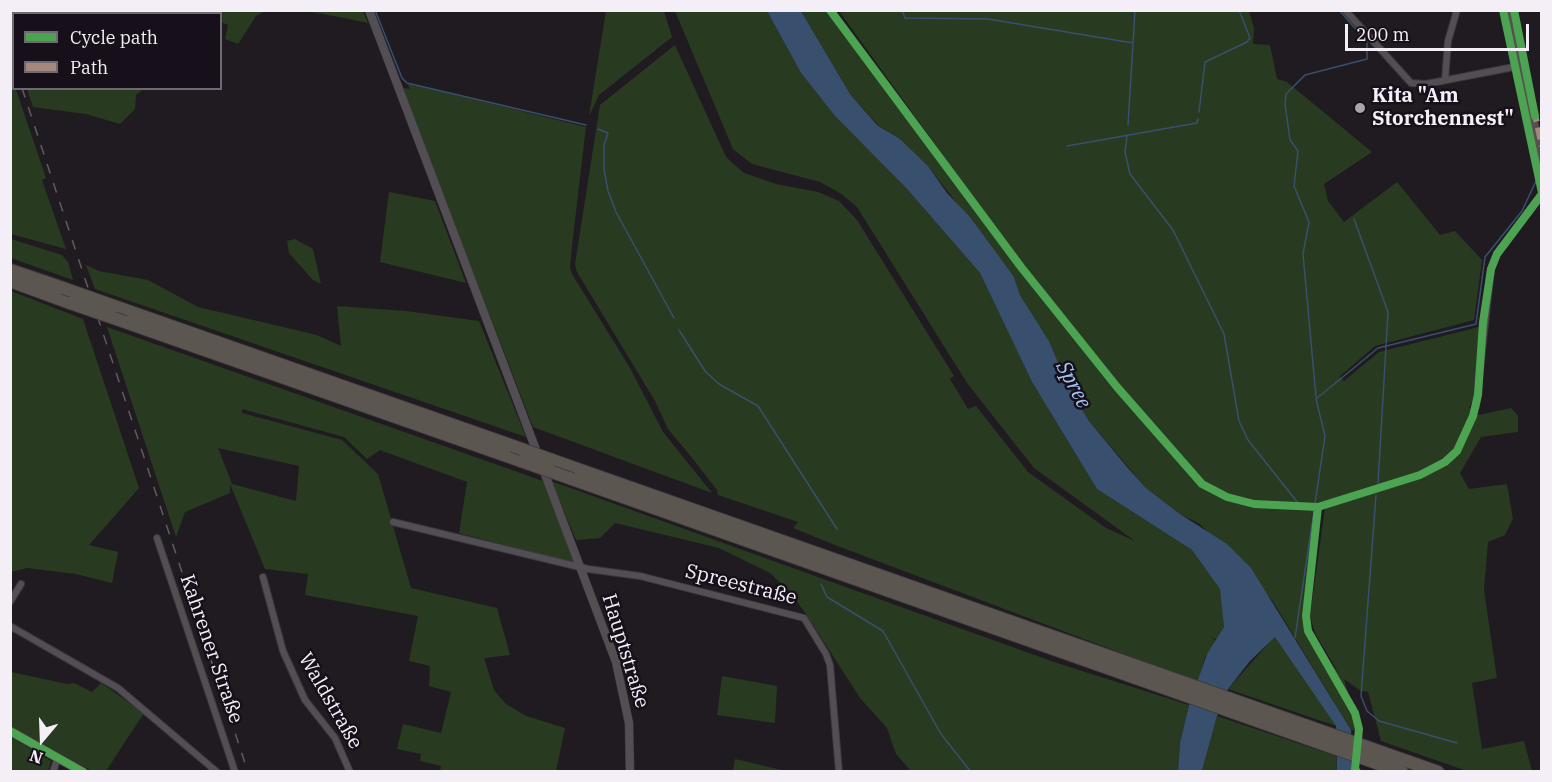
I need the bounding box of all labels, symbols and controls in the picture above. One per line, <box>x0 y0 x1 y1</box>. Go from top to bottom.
legend <box>12 12 222 90</box>
scale bar <box>1348 12 1532 50</box>
text: 200 m <box>1356 23 1410 46</box>
text: Cycle path <box>70 26 158 49</box>
text: Path <box>70 56 108 79</box>
place label: Kita "Am Storchennest" <box>1372 84 1514 131</box>
marker: Kita "Am Storchennest" <box>1353 101 1367 115</box>
water label: Spree <box>1050 357 1096 413</box>
street label: Spreestraße <box>683 560 799 610</box>
street label: Kahrener Straße <box>174 571 248 727</box>
street label: Hauptstraße <box>596 591 654 711</box>
street label: Waldstraße <box>293 649 367 753</box>
north arrow <box>12 710 72 770</box>
text: N <box>27 746 45 769</box>

